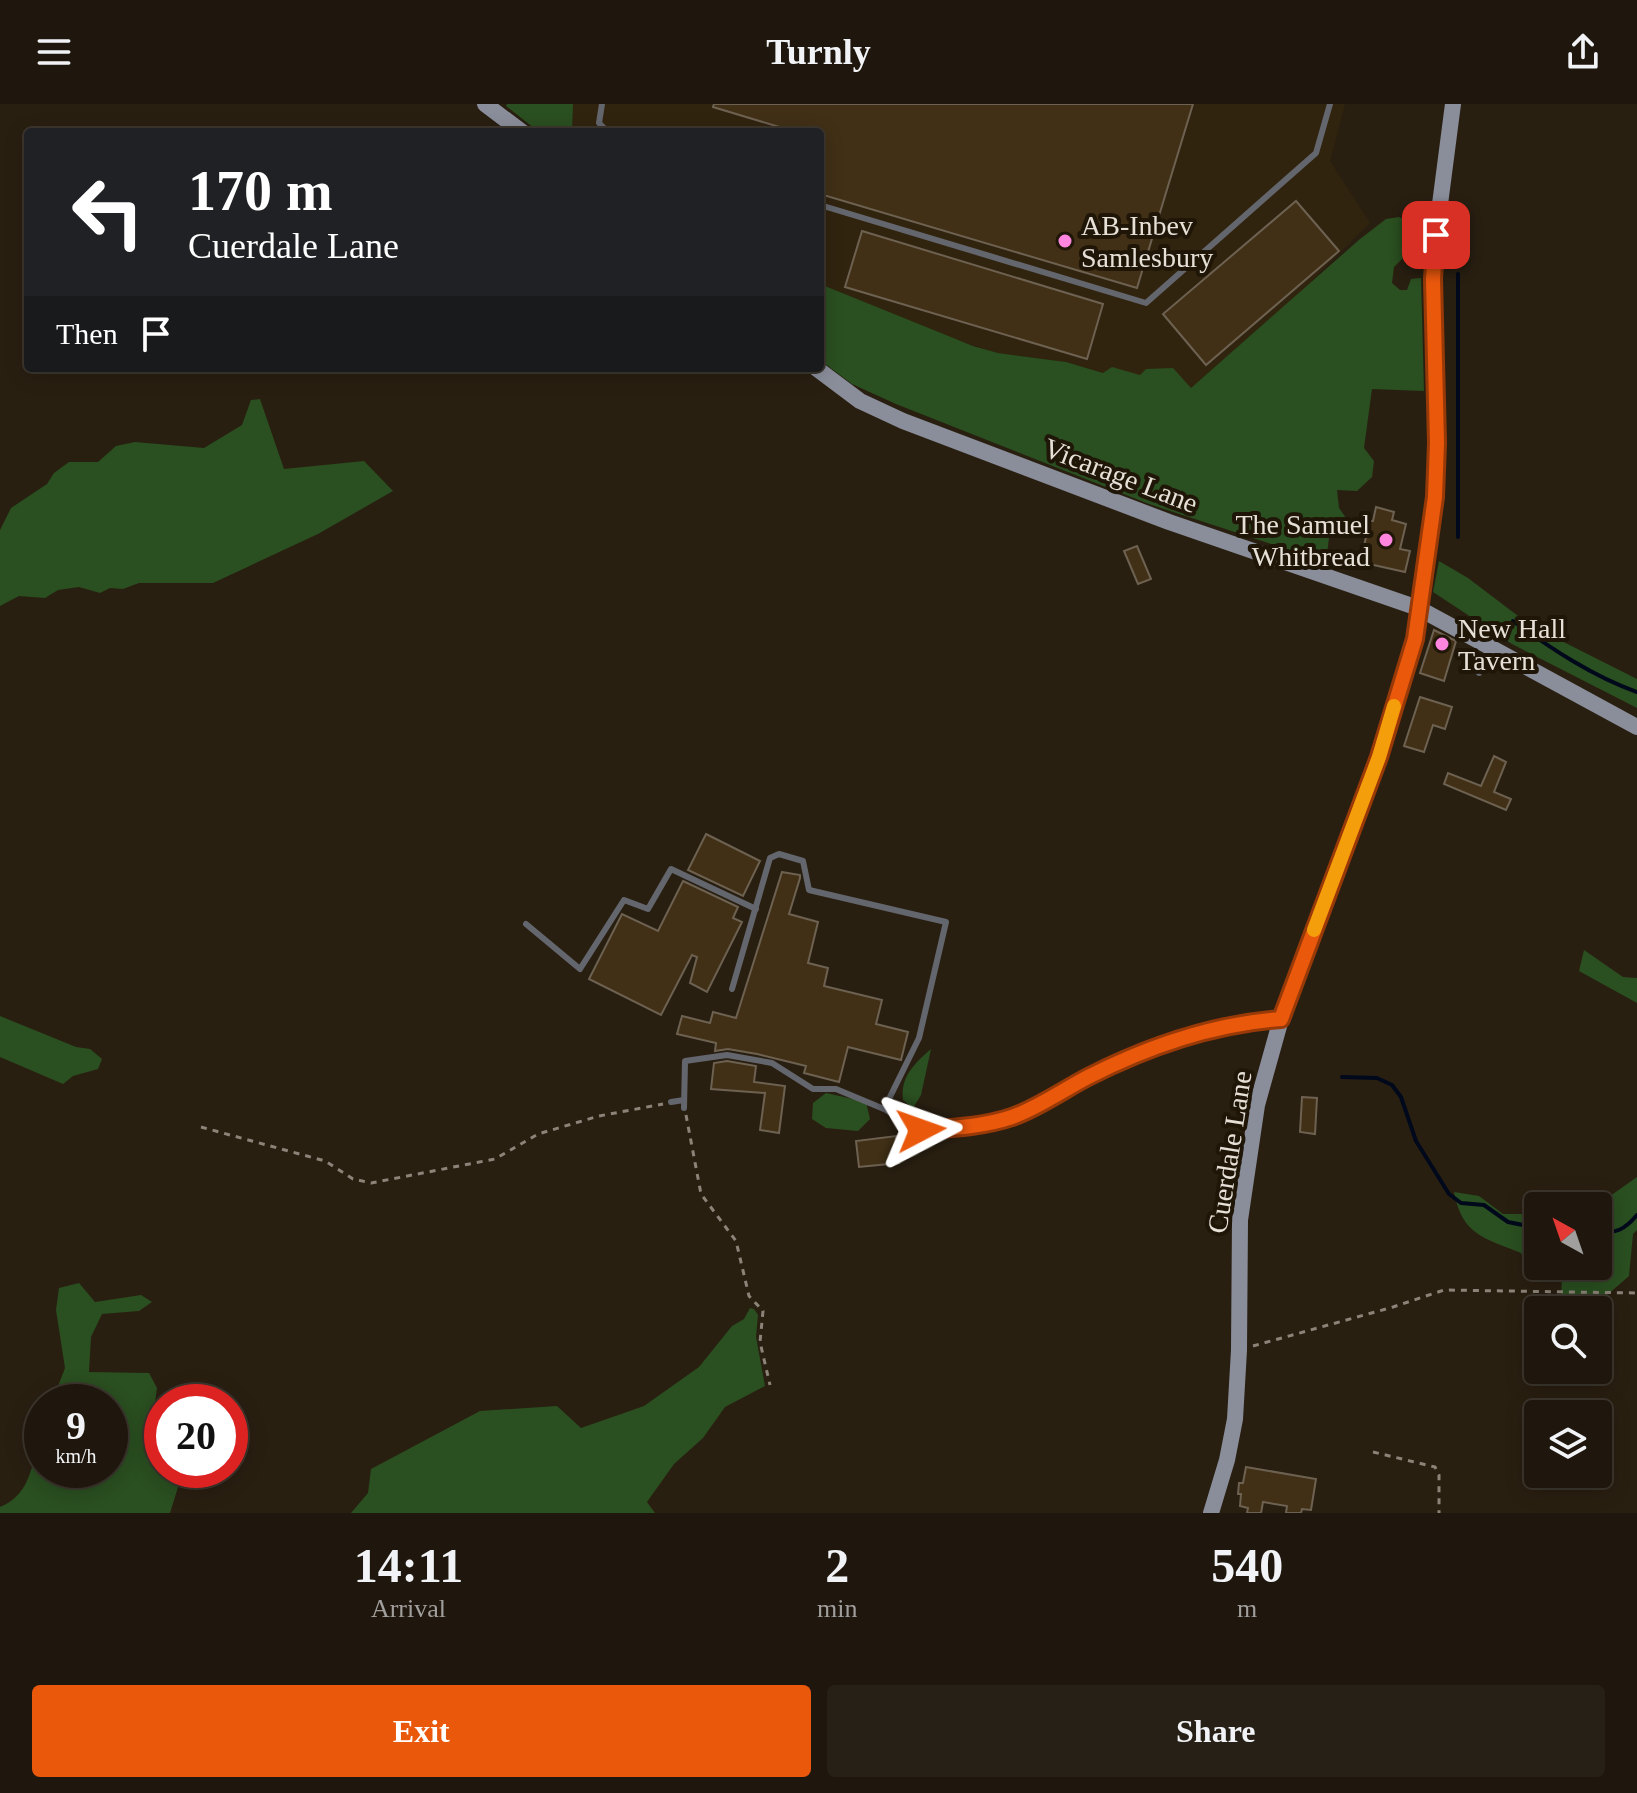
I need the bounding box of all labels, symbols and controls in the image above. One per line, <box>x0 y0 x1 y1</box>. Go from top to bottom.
icon: menu <box>32 30 76 74</box>
icon: share <box>1561 30 1605 74</box>
text: Turnly <box>766 32 871 72</box>
icon: left <box>56 160 160 264</box>
text: 170 m <box>188 160 333 222</box>
pin <box>1402 201 1470 269</box>
place label: AB-Inbev Samlesbury <box>1081 210 1213 273</box>
icon: arrive <box>1414 213 1458 257</box>
text: Cuerdale Lane <box>188 226 399 266</box>
marker: AB-Inbev Samlesbury <box>1056 232 1074 250</box>
icon: arrive <box>134 312 178 356</box>
text: Then <box>56 317 118 350</box>
street label: Vicarage Lane <box>1040 432 1202 519</box>
place label: The Samuel Whitbread <box>1235 509 1370 572</box>
marker: The Samuel Whitbread <box>1377 531 1395 549</box>
place label: New Hall Tavern <box>1458 613 1566 676</box>
marker: New Hall Tavern <box>1433 635 1451 653</box>
street label: Cuerdale Lane <box>1201 1069 1258 1236</box>
position arrow <box>879 1088 963 1172</box>
north arrow <box>1524 1192 1612 1280</box>
map controls <box>1524 1192 1612 1488</box>
button: search <box>1524 1296 1612 1384</box>
speed limit sign: 20 <box>144 1384 248 1488</box>
button: layers <box>1524 1400 1612 1488</box>
text: 9 <box>66 1403 86 1448</box>
text: km/h <box>55 1445 97 1467</box>
text: 14:11 <box>354 1539 463 1592</box>
text: 2 <box>825 1539 849 1592</box>
text: 540 <box>1211 1539 1283 1592</box>
text: Arrival <box>371 1594 446 1623</box>
text: min <box>817 1594 857 1623</box>
text: m <box>1237 1594 1257 1623</box>
button: Exit <box>32 1685 811 1777</box>
button: Share <box>827 1685 1605 1777</box>

